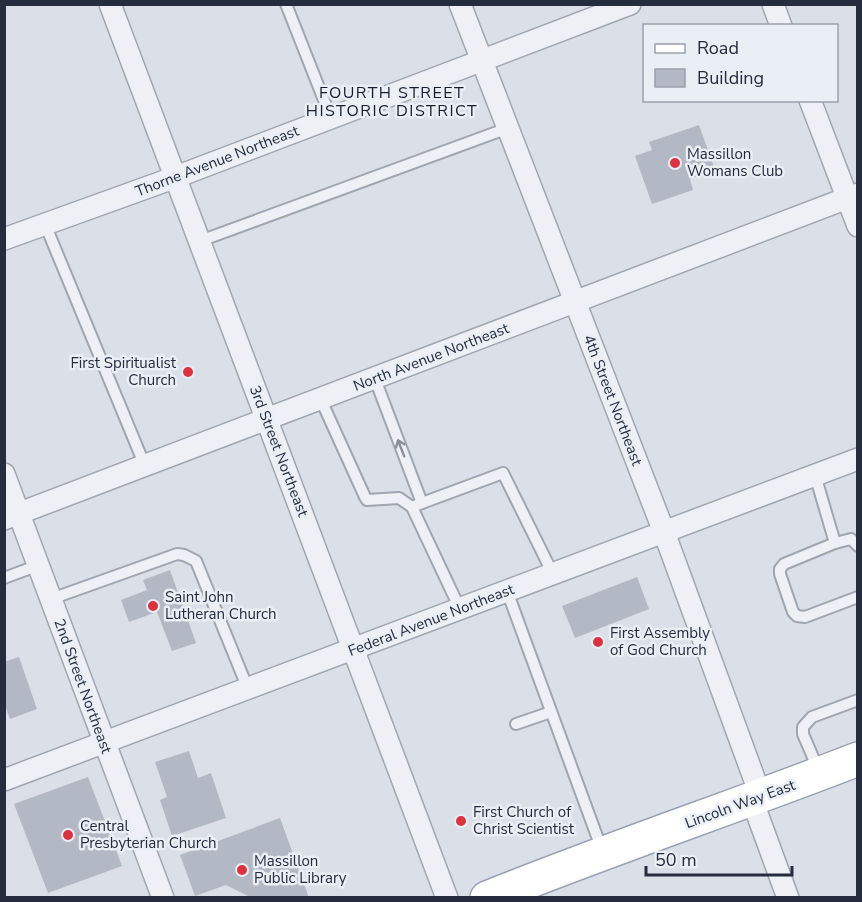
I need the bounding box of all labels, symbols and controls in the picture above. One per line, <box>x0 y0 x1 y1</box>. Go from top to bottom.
legend <box>643 24 838 102</box>
text: Road <box>697 36 739 60</box>
text: Building <box>697 66 764 90</box>
district label: FOURTH STREET HISTORIC DISTRICT <box>306 82 478 122</box>
street label: Thorne Avenue Northeast <box>132 120 302 201</box>
place label: Massillon Womans Club <box>687 144 783 181</box>
marker: Massillon Womans Club <box>668 156 682 170</box>
street label: North Avenue Northeast <box>350 318 512 396</box>
street label: 4th Street Northeast <box>579 332 647 469</box>
place label: First Spiritualist Church <box>71 353 177 390</box>
marker: First Spiritualist Church <box>181 365 195 379</box>
street label: 3rd Street Northeast <box>245 383 314 520</box>
one-way arrow <box>395 439 406 458</box>
street label: Federal Avenue Northeast <box>345 579 518 661</box>
place label: Saint John Lutheran Church <box>165 587 277 624</box>
marker: Saint John Lutheran Church <box>146 599 160 613</box>
street label: 2nd Street Northeast <box>49 616 117 757</box>
place label: First Assembly of God Church <box>610 623 710 660</box>
marker: First Assembly of God Church <box>591 635 605 649</box>
street label: Lincoln Way East <box>682 774 799 833</box>
place label: First Church of Christ Scientist <box>473 802 575 839</box>
marker: First Church of Christ Scientist <box>454 814 468 828</box>
place label: Central Presbyterian Church <box>80 816 216 853</box>
marker: Central Presbyterian Church <box>61 828 75 842</box>
scale bar <box>646 839 792 877</box>
text: 50 m <box>655 848 697 872</box>
place label: Massillon Public Library <box>254 851 347 888</box>
marker: Massillon Public Library <box>235 863 249 877</box>

